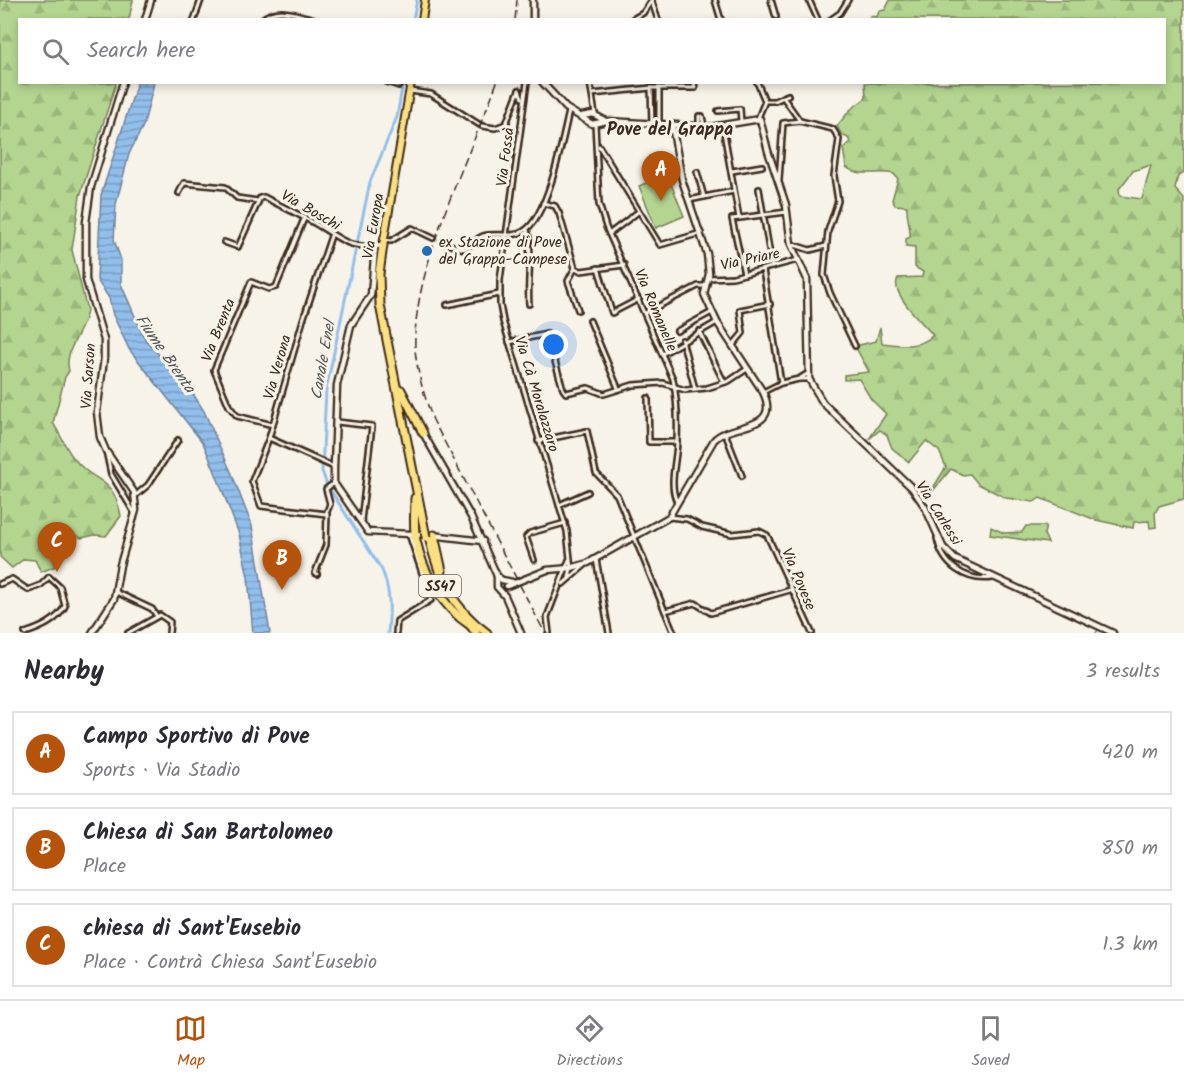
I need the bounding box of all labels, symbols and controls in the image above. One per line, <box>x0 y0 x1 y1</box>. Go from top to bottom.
search box <box>18 18 1166 84</box>
text: Search here <box>87 34 195 69</box>
icon: search <box>39 35 72 68</box>
district label: Pove del Grappa <box>607 116 733 145</box>
street label: Via Fossà <box>490 126 522 188</box>
pin: A <box>642 152 680 201</box>
street label: Via Boschi <box>276 184 346 238</box>
street label: Via Europa <box>356 191 392 261</box>
place label: ex Stazione di Pove del Grappa-Campese <box>439 231 568 272</box>
street label: Via Priare <box>718 242 782 278</box>
marker: ex Stazione di Pove del Grappa-Campese <box>420 244 434 258</box>
street label: Via Romanelle <box>627 265 683 356</box>
street label: Via Brenta <box>195 295 243 366</box>
water label: Fiume Brenta <box>128 309 202 400</box>
water label: Canale Enel <box>304 316 343 402</box>
your location <box>539 330 568 359</box>
street label: Via Verona <box>257 332 299 402</box>
street label: Via Cà Moralazzaro <box>507 333 565 455</box>
street label: Via Sarson <box>75 342 103 410</box>
street label: Via Carlessi <box>909 476 968 552</box>
pin: C <box>38 522 76 572</box>
pin: B <box>262 540 302 590</box>
street label: Via Povese <box>774 544 822 615</box>
road number: SS47 <box>419 575 461 597</box>
text: Nearby <box>24 651 104 693</box>
text: 3 results <box>1086 656 1160 688</box>
text: Campo Sportivo di Pove <box>83 720 310 755</box>
text: A <box>39 737 52 769</box>
text: 420 m <box>1101 737 1158 769</box>
text: Sports · Via Stadio <box>83 755 240 787</box>
text: Chiesa di San Bartolomeo <box>83 816 333 851</box>
text: B <box>39 833 52 865</box>
text: 850 m <box>1101 833 1158 865</box>
text: Place <box>83 851 126 883</box>
text: chiesa di Sant'Eusebio <box>83 912 301 947</box>
text: C <box>39 929 52 961</box>
text: 1.3 km <box>1102 929 1158 961</box>
text: Place · Contrà Chiesa Sant'Eusebio <box>83 947 377 979</box>
tab: Map <box>174 1012 207 1073</box>
tab: Directions <box>556 1012 623 1073</box>
tab: Saved <box>972 1012 1010 1073</box>

